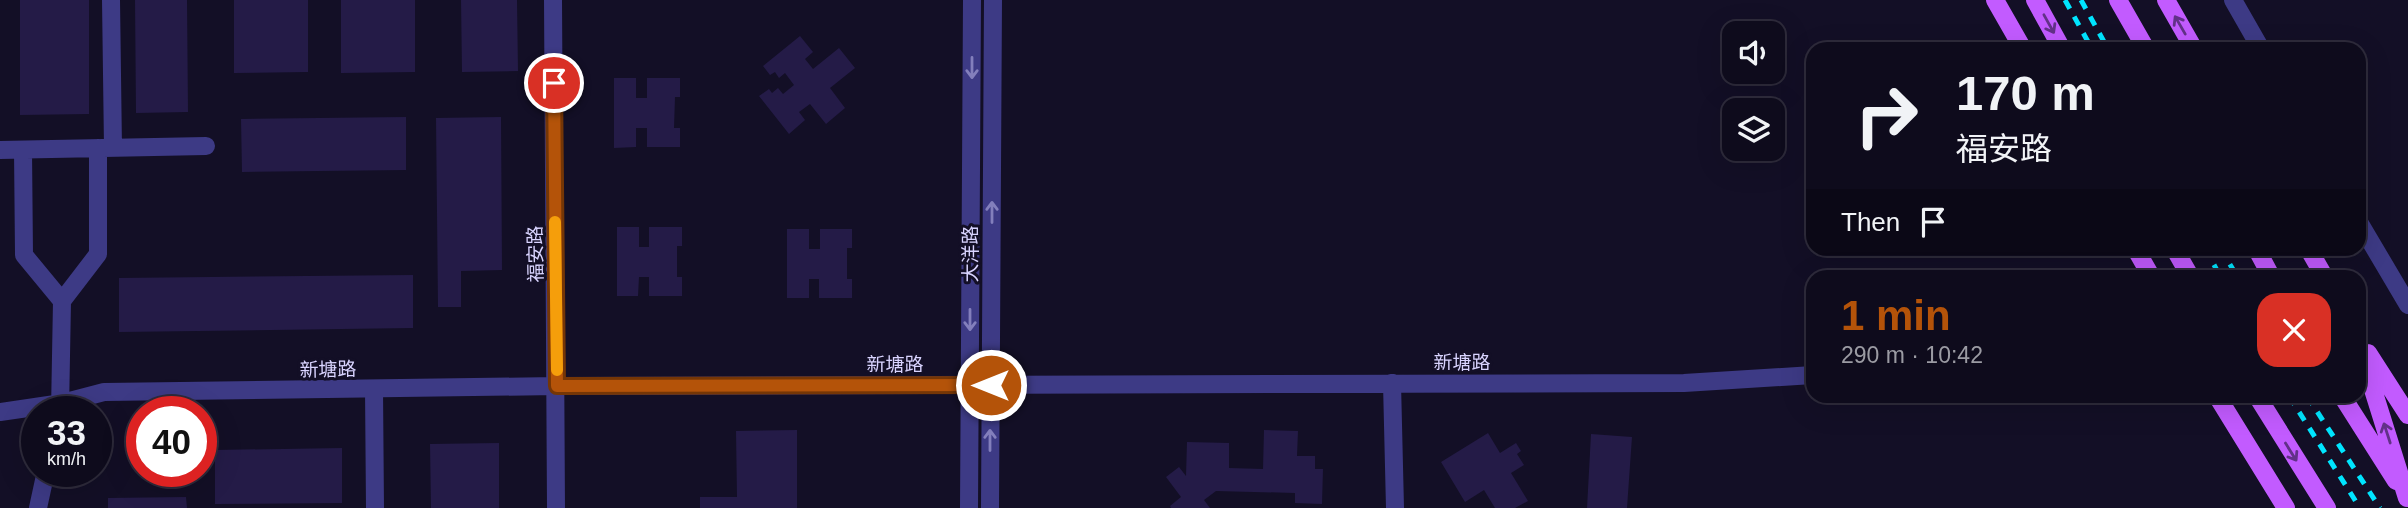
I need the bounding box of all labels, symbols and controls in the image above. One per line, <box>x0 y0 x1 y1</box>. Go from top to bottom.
one-way arrow <box>2042 14 2056 34</box>
one-way arrow <box>2173 15 2187 35</box>
map controls <box>1722 21 1785 161</box>
button: sound <box>1722 21 1785 84</box>
pin <box>524 53 584 113</box>
one-way arrow <box>965 56 978 79</box>
icon: arrive <box>535 64 573 102</box>
text: 170 m <box>1956 66 2095 120</box>
icon: right <box>1841 70 1932 161</box>
button: layers <box>1722 98 1785 161</box>
text: 福安路 <box>1956 131 2052 167</box>
one-way arrow <box>985 201 999 224</box>
icon: arrive <box>1914 203 1952 241</box>
text: Then <box>1841 207 1900 237</box>
street label: 福安路 <box>525 225 546 283</box>
street label: 大洋路 <box>960 225 981 283</box>
text: 1 min <box>1841 292 1951 339</box>
button: close <box>2257 293 2331 367</box>
one-way arrow <box>963 308 977 331</box>
text: 290 m · 10:42 <box>1841 342 1983 368</box>
position arrow <box>954 348 1028 422</box>
street label: 新塘路 <box>1433 352 1491 373</box>
street label: 新塘路 <box>866 354 924 375</box>
street label: 新塘路 <box>299 359 357 380</box>
speed limit sign: 40 <box>126 396 217 487</box>
text: 33 <box>47 413 86 452</box>
one-way arrow <box>2379 422 2392 444</box>
one-way arrow <box>984 429 997 452</box>
one-way arrow <box>2284 442 2299 461</box>
text: km/h <box>47 449 86 469</box>

